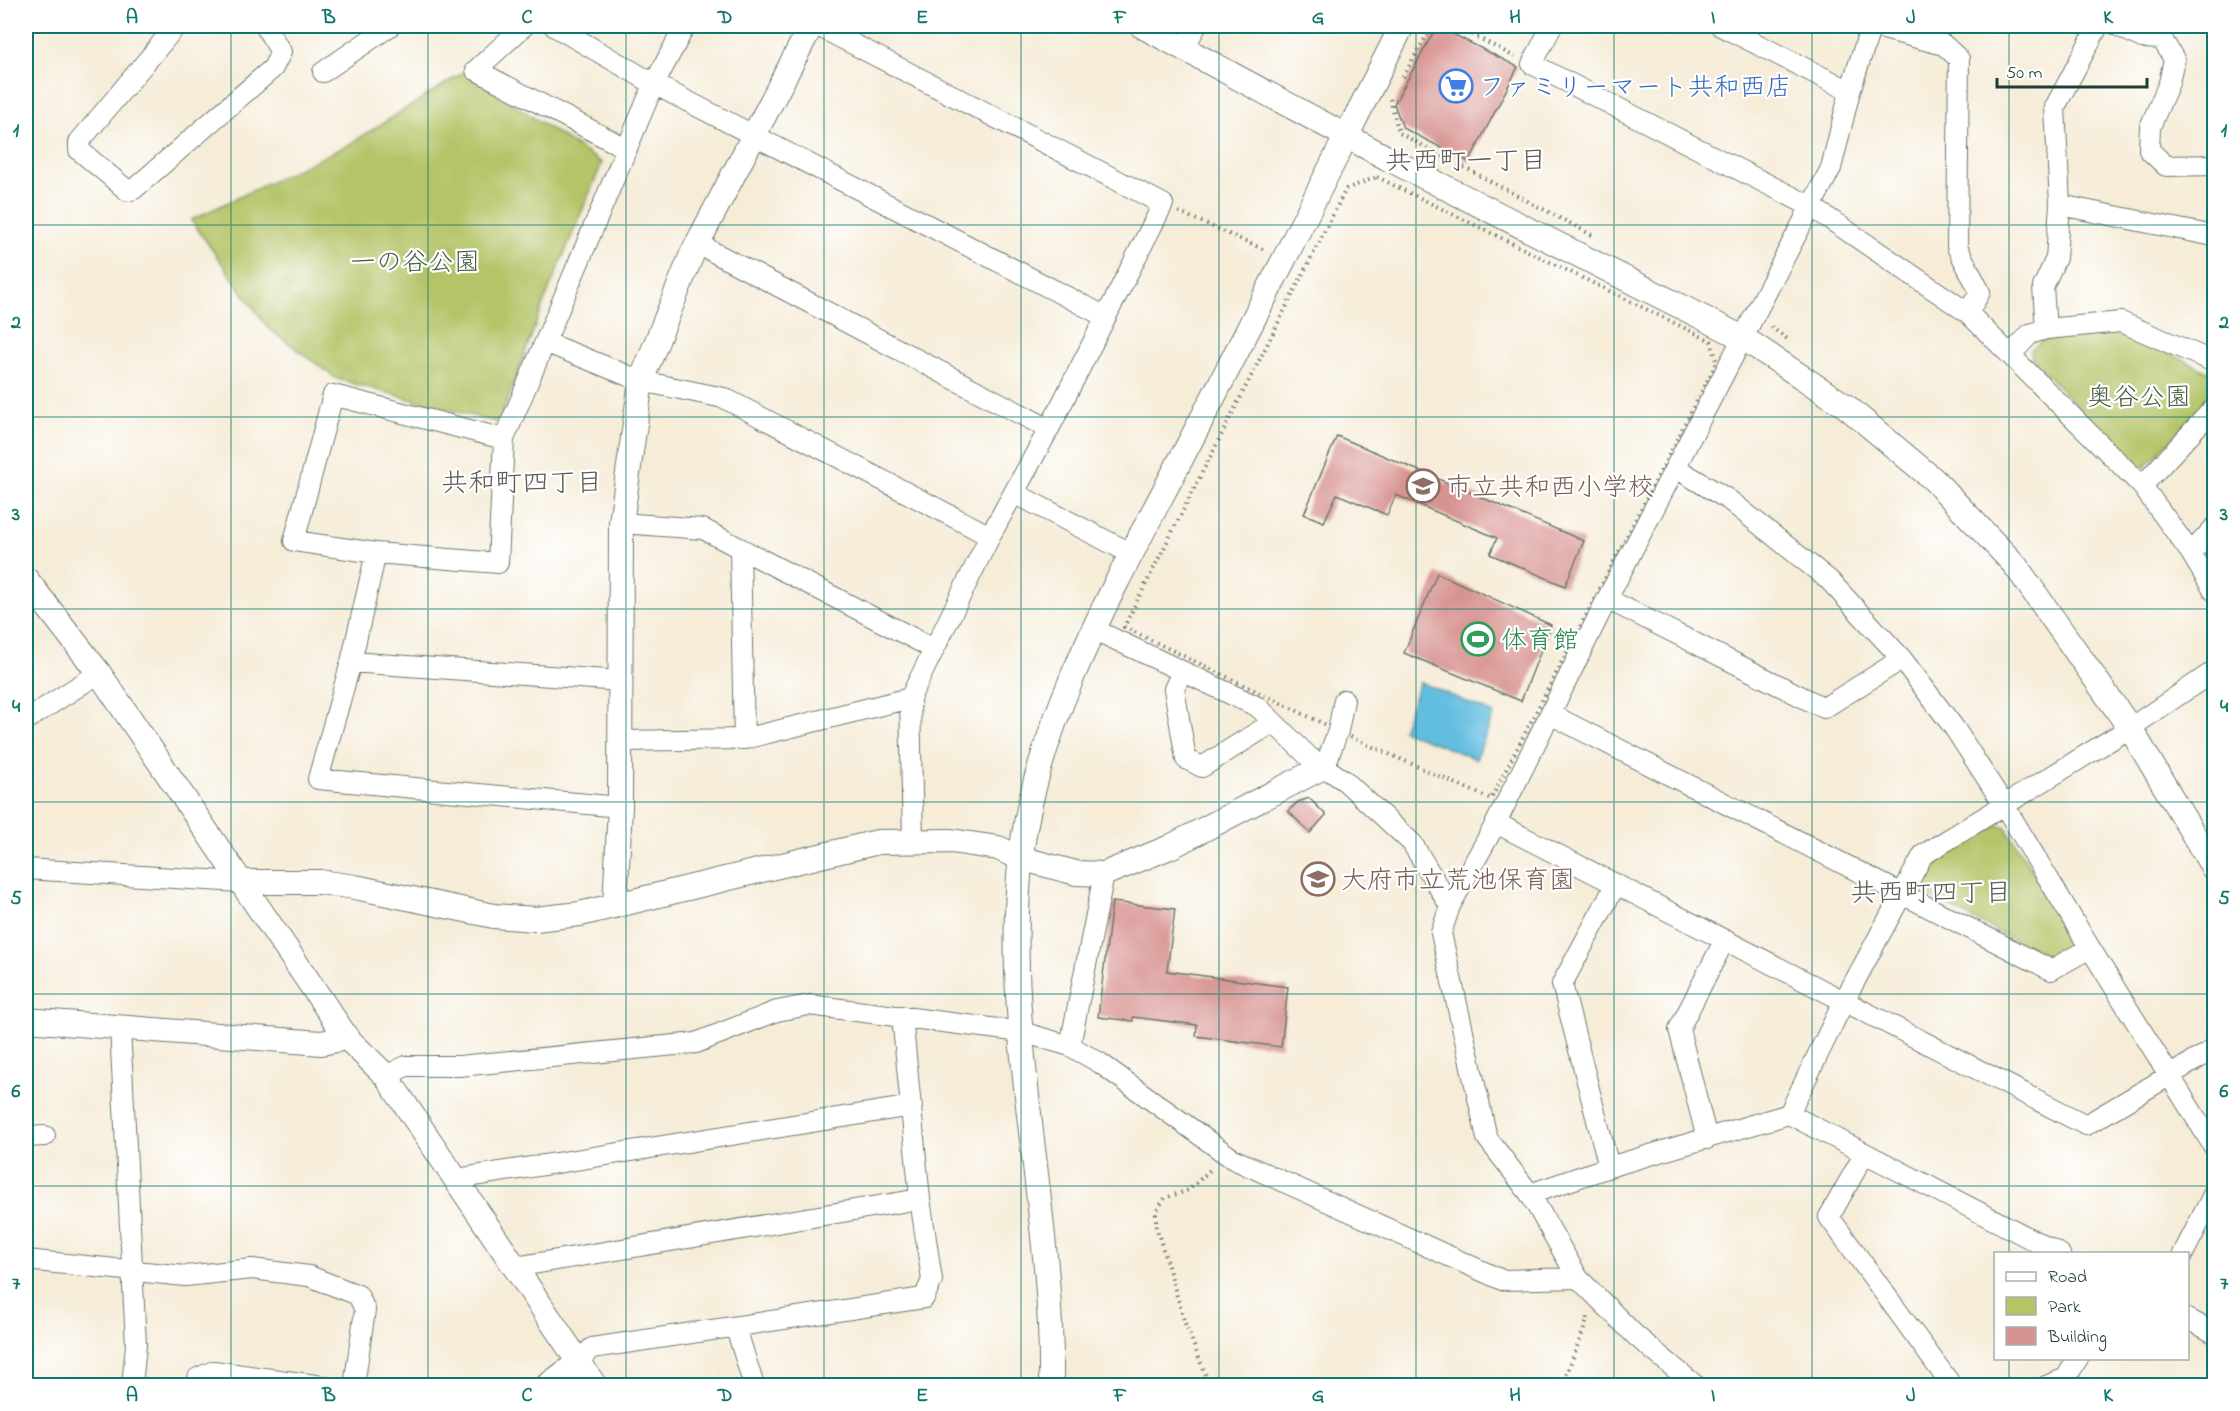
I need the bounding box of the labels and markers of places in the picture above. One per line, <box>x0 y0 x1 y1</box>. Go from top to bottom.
supermarket icon: ファミリーマート共和西店 <box>1438 68 1474 104</box>
place label: ファミリーマート共和西店 <box>1479 70 1792 108</box>
school or university icon: 市立共和西小学校 <box>1405 468 1441 504</box>
place label: 市立共和西小学校 <box>1446 470 1654 508</box>
sports icon: 体育館 <box>1460 621 1496 657</box>
place label: 体育館 <box>1501 623 1579 661</box>
school or university icon: 大府市立荒池保育園 <box>1300 861 1336 897</box>
place label: 大府市立荒池保育園 <box>1341 863 1575 901</box>

